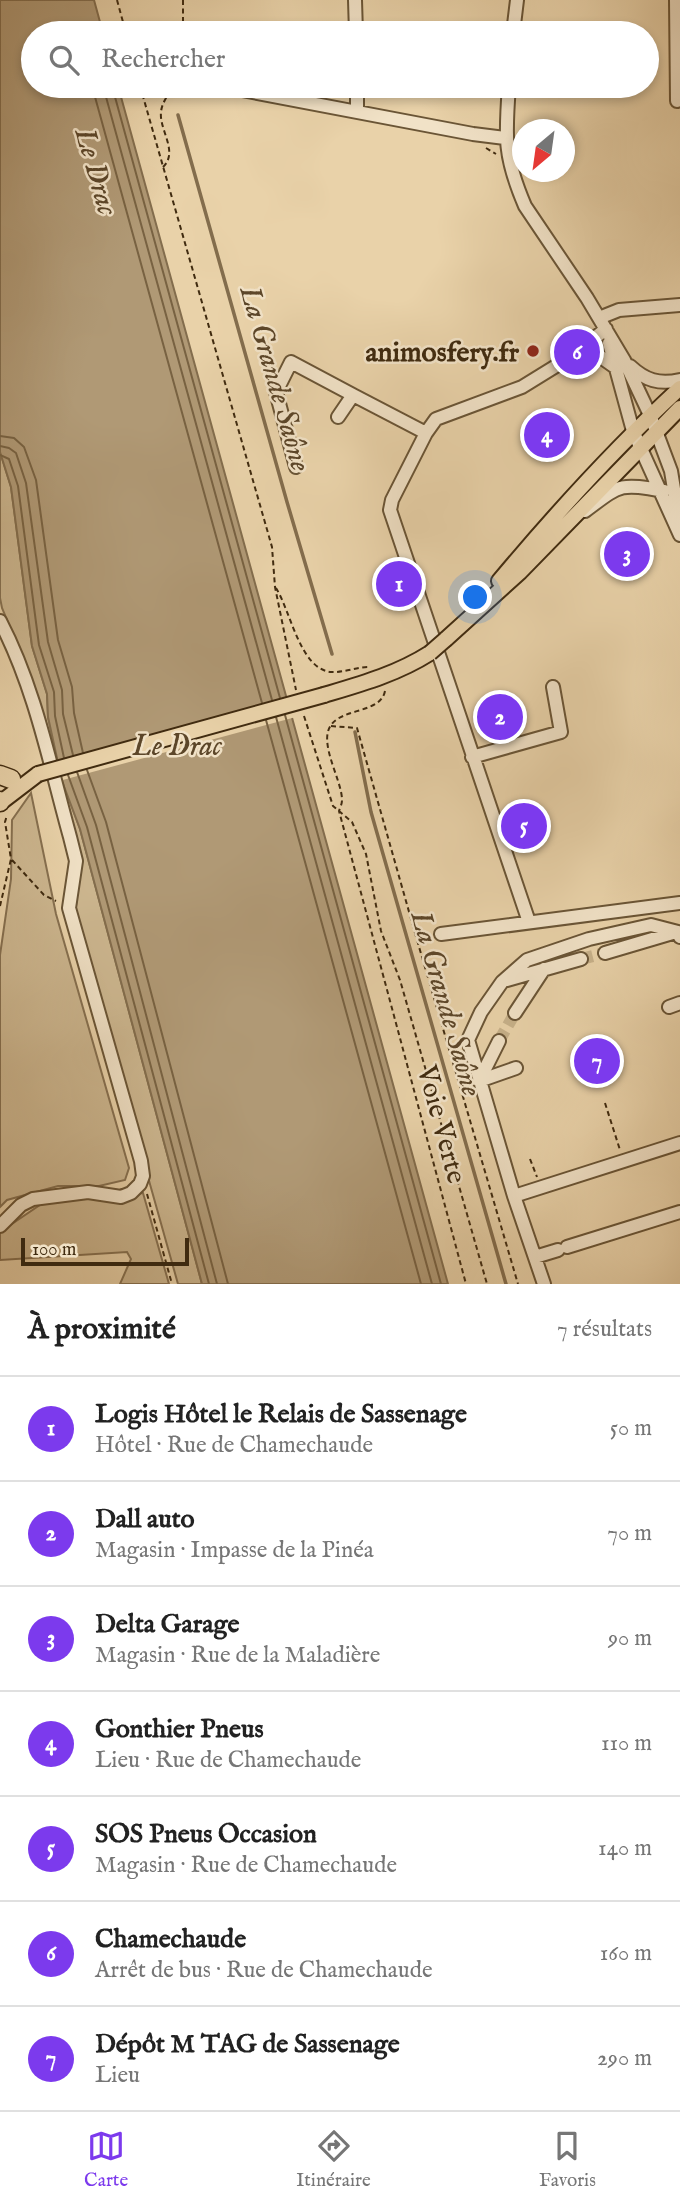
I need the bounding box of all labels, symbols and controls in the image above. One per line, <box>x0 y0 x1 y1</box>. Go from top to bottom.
search box <box>21 21 659 98</box>
icon: search <box>45 41 83 79</box>
text: Rechercher <box>101 43 225 76</box>
north arrow <box>512 119 575 182</box>
water label: Le Drac <box>64 122 126 221</box>
water label: La Grande Saône <box>229 280 319 476</box>
pin: 6 <box>554 326 600 378</box>
place label: animosfery.fr <box>366 336 520 371</box>
marker: animosfery.fr <box>525 343 541 359</box>
pin: 4 <box>524 409 570 461</box>
pin: 3 <box>604 528 650 580</box>
pin: 1 <box>376 558 422 610</box>
your location <box>458 580 492 614</box>
pin: 2 <box>477 691 523 743</box>
water label: Le Drac <box>131 728 223 766</box>
pin: 5 <box>501 800 547 852</box>
water label: La Grande Saône <box>400 905 490 1101</box>
pin: 7 <box>574 1035 620 1087</box>
street label: Voie Verte <box>408 1061 473 1188</box>
scale bar <box>21 1235 189 1267</box>
text: 100 m <box>32 1238 76 1262</box>
text: À proximité <box>28 1311 176 1349</box>
text: 7 résultats <box>557 1315 652 1344</box>
text: Logis Hôtel le Relais de Sassenage <box>95 1398 467 1431</box>
text: 1 <box>47 1414 55 1443</box>
text: 50 m <box>610 1414 652 1443</box>
text: Hôtel · Rue de Chamechaude <box>95 1431 373 1460</box>
text: Dall auto <box>95 1503 195 1536</box>
text: 2 <box>46 1519 56 1548</box>
text: 70 m <box>607 1519 652 1548</box>
text: Magasin · Impasse de la Pinéa <box>95 1536 374 1565</box>
text: Delta Garage <box>95 1608 240 1641</box>
text: 3 <box>47 1624 55 1653</box>
text: 90 m <box>608 1624 652 1653</box>
text: Magasin · Rue de la Maladière <box>95 1641 380 1670</box>
text: Gonthier Pneus <box>95 1713 264 1746</box>
text: 4 <box>45 1729 57 1758</box>
text: 110 m <box>601 1729 652 1758</box>
text: Lieu · Rue de Chamechaude <box>95 1746 361 1775</box>
text: SOS Pneus Occasion <box>95 1818 317 1851</box>
text: 5 <box>47 1834 55 1863</box>
text: 140 m <box>598 1834 652 1863</box>
text: Magasin · Rue de Chamechaude <box>95 1851 397 1880</box>
text: Chamechaude <box>95 1923 246 1956</box>
text: 6 <box>46 1939 56 1968</box>
text: 160 m <box>600 1939 652 1968</box>
text: Arrêt de bus · Rue de Chamechaude <box>95 1956 432 1985</box>
text: Dépôt M TAG de Sassenage <box>95 2028 400 2061</box>
text: 7 <box>46 2044 56 2073</box>
text: 290 m <box>597 2044 652 2073</box>
text: Lieu <box>95 2061 140 2090</box>
tab: Carte <box>84 2127 128 2193</box>
tab: Itinéraire <box>296 2127 371 2193</box>
tab: Favoris <box>539 2127 596 2193</box>

